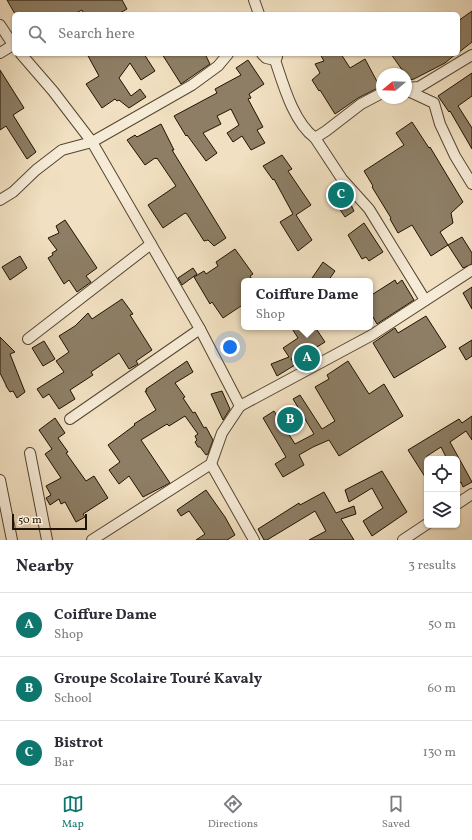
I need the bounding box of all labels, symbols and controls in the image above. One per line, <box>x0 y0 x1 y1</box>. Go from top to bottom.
search box <box>12 12 460 56</box>
icon: search <box>26 23 48 45</box>
text: Search here <box>58 24 135 45</box>
north arrow <box>376 68 412 104</box>
pin: C <box>328 180 354 210</box>
popup <box>241 278 373 330</box>
text: Coiffure Dame <box>256 285 358 306</box>
text: Shop <box>256 306 285 324</box>
your location <box>220 337 240 357</box>
pin: A <box>294 343 320 373</box>
pin: B <box>277 405 303 435</box>
map controls <box>424 456 460 528</box>
button: locate <box>424 456 460 492</box>
button: layers <box>424 492 460 528</box>
scale bar <box>12 512 87 531</box>
text: 50 m <box>18 513 42 528</box>
text: Nearby <box>16 555 74 578</box>
text: 3 results <box>408 557 456 575</box>
text: Coiffure Dame <box>54 605 157 626</box>
text: A <box>24 616 34 634</box>
text: 50 m <box>428 616 456 634</box>
text: Shop <box>54 626 83 644</box>
text: Groupe Scolaire Touré Kavaly <box>54 669 262 690</box>
text: B <box>25 680 33 698</box>
text: 60 m <box>428 680 456 698</box>
text: School <box>54 690 92 708</box>
text: Bistrot <box>54 733 103 754</box>
text: C <box>25 744 33 762</box>
text: 130 m <box>423 744 456 762</box>
text: Bar <box>54 754 74 772</box>
tab: Map <box>62 793 84 832</box>
tab: Directions <box>208 793 258 832</box>
tab: Saved <box>382 793 410 832</box>

